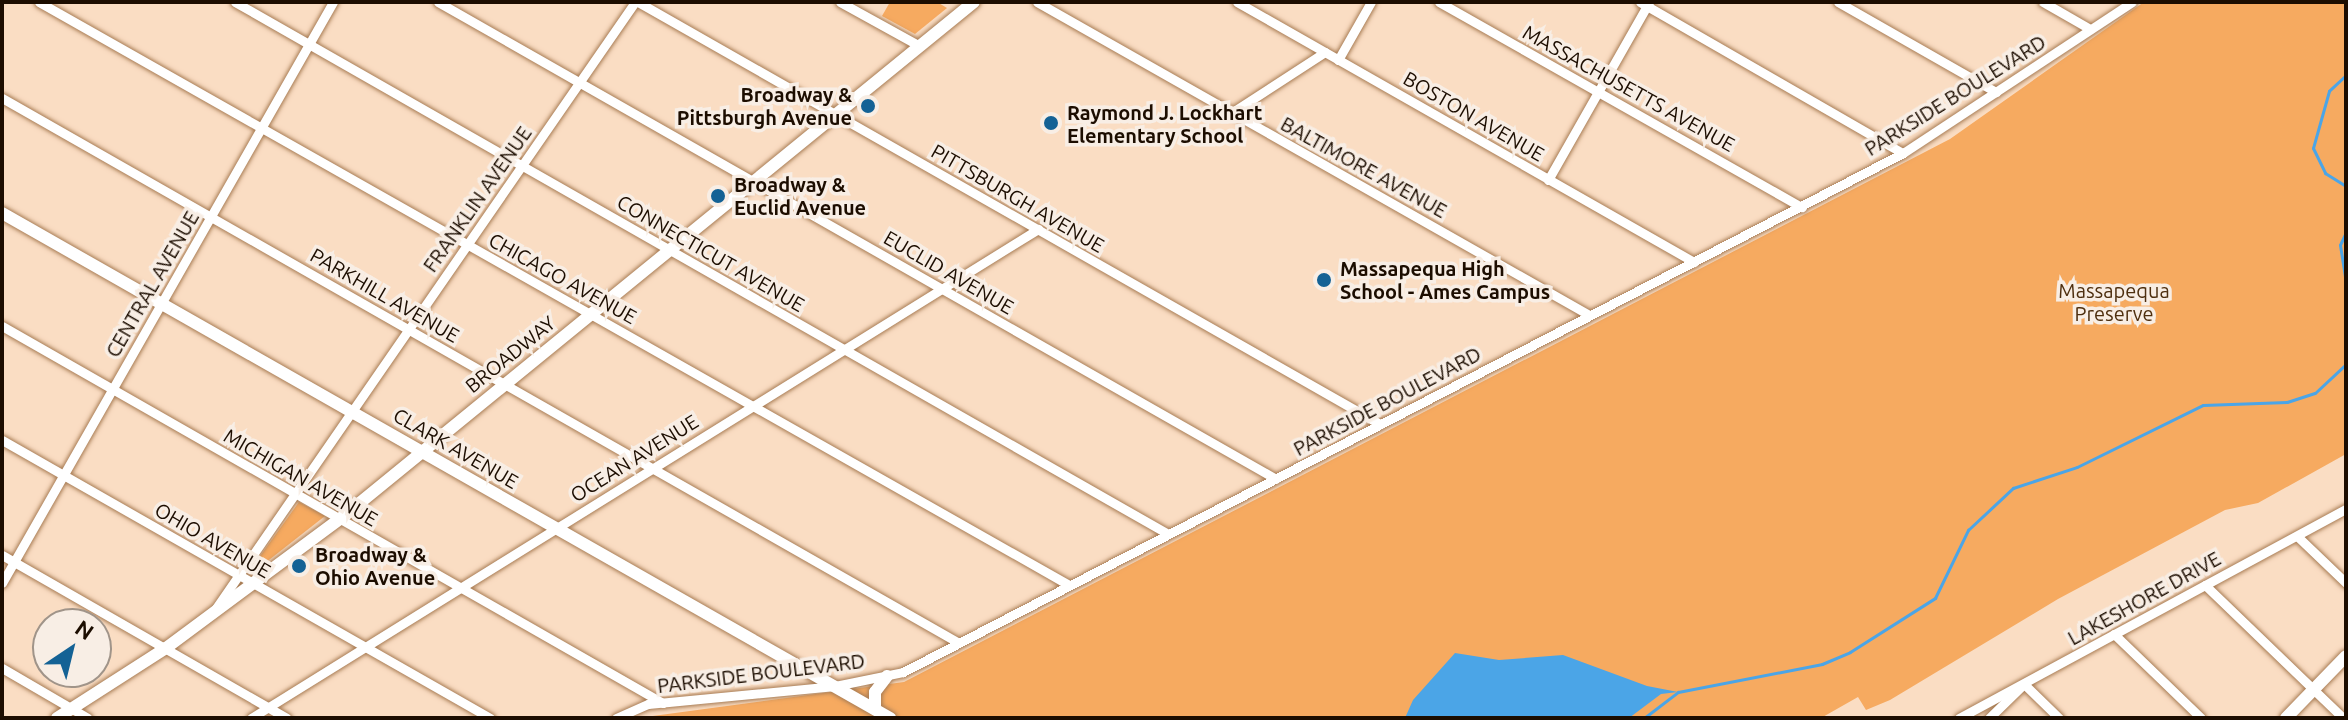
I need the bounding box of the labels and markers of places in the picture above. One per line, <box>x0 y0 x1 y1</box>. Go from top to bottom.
place label: Broadway & Pittsburgh Avenue <box>677 82 852 129</box>
marker: Broadway & Pittsburgh Avenue <box>859 97 877 115</box>
place label: Raymond J. Lockhart Elementary School <box>1067 100 1262 147</box>
marker: Raymond J. Lockhart Elementary School <box>1042 114 1060 132</box>
place label: Broadway & Euclid Avenue <box>734 172 866 219</box>
marker: Broadway & Euclid Avenue <box>709 187 727 205</box>
place label: Massapequa High School - Ames Campus <box>1340 256 1550 303</box>
marker: Massapequa High School - Ames Campus <box>1315 271 1333 289</box>
place label: Broadway & Ohio Avenue <box>315 542 435 589</box>
marker: Broadway & Ohio Avenue <box>290 557 308 575</box>

